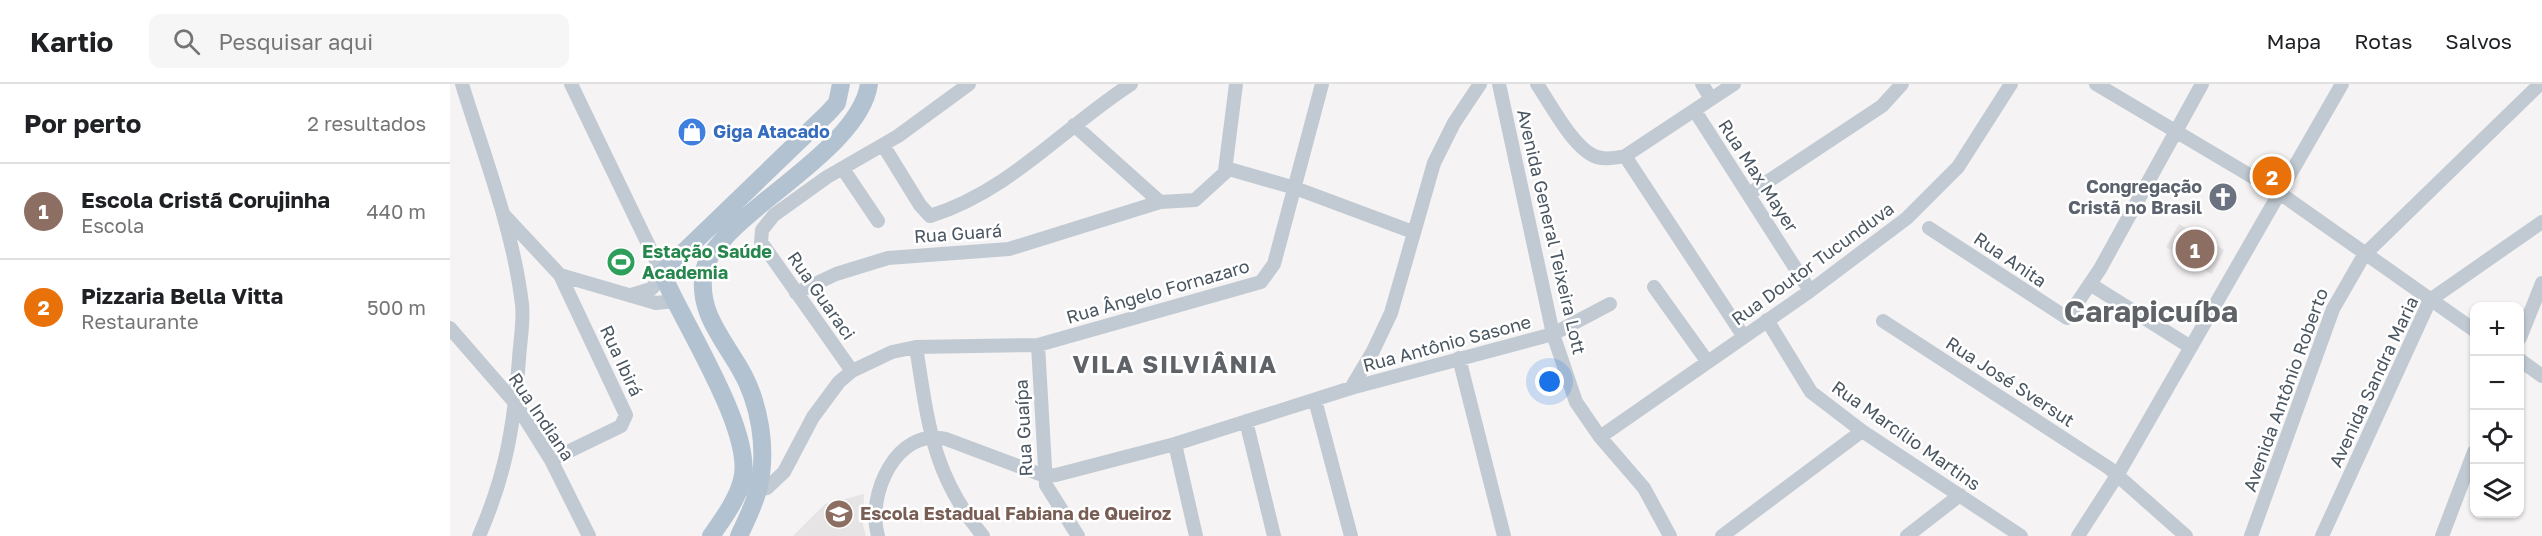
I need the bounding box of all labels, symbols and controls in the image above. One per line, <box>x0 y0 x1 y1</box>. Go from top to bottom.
search box <box>149 14 569 68</box>
text: Kartio <box>30 25 113 58</box>
icon: search <box>170 25 203 58</box>
text: Pesquisar aqui <box>218 28 373 55</box>
text: Mapa <box>2267 28 2321 54</box>
text: Rotas <box>2354 28 2412 54</box>
text: Salvos <box>2445 28 2512 54</box>
street label: Avenida General Teixeira Lott <box>1513 107 1591 356</box>
text: Por perto <box>24 108 141 139</box>
text: 2 resultados <box>307 111 426 135</box>
street label: Rua Max Mayer <box>1714 115 1803 236</box>
shop icon: Giga Atacado <box>676 116 708 148</box>
place label: Giga Atacado <box>713 120 830 142</box>
pin: 2 <box>2252 154 2292 199</box>
place label: Congregação Cristã no Brasil <box>2068 175 2202 218</box>
church icon: Congregação Cristã no Brasil <box>2207 181 2239 213</box>
text: Escola Cristã Corujinha <box>81 186 330 213</box>
street label: Rua Doutor Tucunduva <box>1727 197 1898 329</box>
text: 1 <box>38 199 49 223</box>
text: 440 m <box>367 199 426 223</box>
text: Escola <box>81 213 144 237</box>
street label: Rua Guará <box>913 219 1003 247</box>
pin: 1 <box>2176 226 2214 272</box>
street label: Rua Anita <box>1970 227 2051 291</box>
place label: Estação Saúde Academia <box>642 240 772 283</box>
sports icon: Estação Saúde Academia <box>605 246 637 278</box>
street label: Rua Guaraci <box>783 247 860 344</box>
street label: Rua Ângelo Fornazaro <box>1064 254 1252 328</box>
text: Pizzaria Bella Vitta <box>81 282 283 309</box>
street label: Avenida Antônio Roberto <box>2238 285 2332 494</box>
district label: Carapicuíba <box>2064 293 2238 329</box>
street label: Avenida Sandra Maria <box>2324 293 2422 470</box>
text: 2 <box>37 295 50 319</box>
text: 500 m <box>367 295 426 319</box>
map controls <box>2470 302 2524 518</box>
button: + <box>2470 302 2524 356</box>
text: Restaurante <box>81 309 199 333</box>
street label: Rua Antônio Sasone <box>1360 310 1533 376</box>
street label: Rua Ibirá <box>596 321 648 400</box>
street label: Rua José Sversut <box>1942 331 2079 431</box>
district label: VILA SILVIÂNIA <box>1072 349 1278 378</box>
button: − <box>2470 356 2524 410</box>
your location <box>1535 367 1564 396</box>
street label: Rua Indiana <box>504 368 579 465</box>
street label: Rua Marcílio Martins <box>1828 376 1985 495</box>
street label: Rua Guaípa <box>1009 379 1037 477</box>
button: locate <box>2470 410 2524 464</box>
button: layers <box>2470 464 2524 518</box>
school or university icon: Escola Estadual Fabiana de Queiroz <box>823 498 855 530</box>
place label: Escola Estadual Fabiana de Queiroz <box>860 502 1171 524</box>

